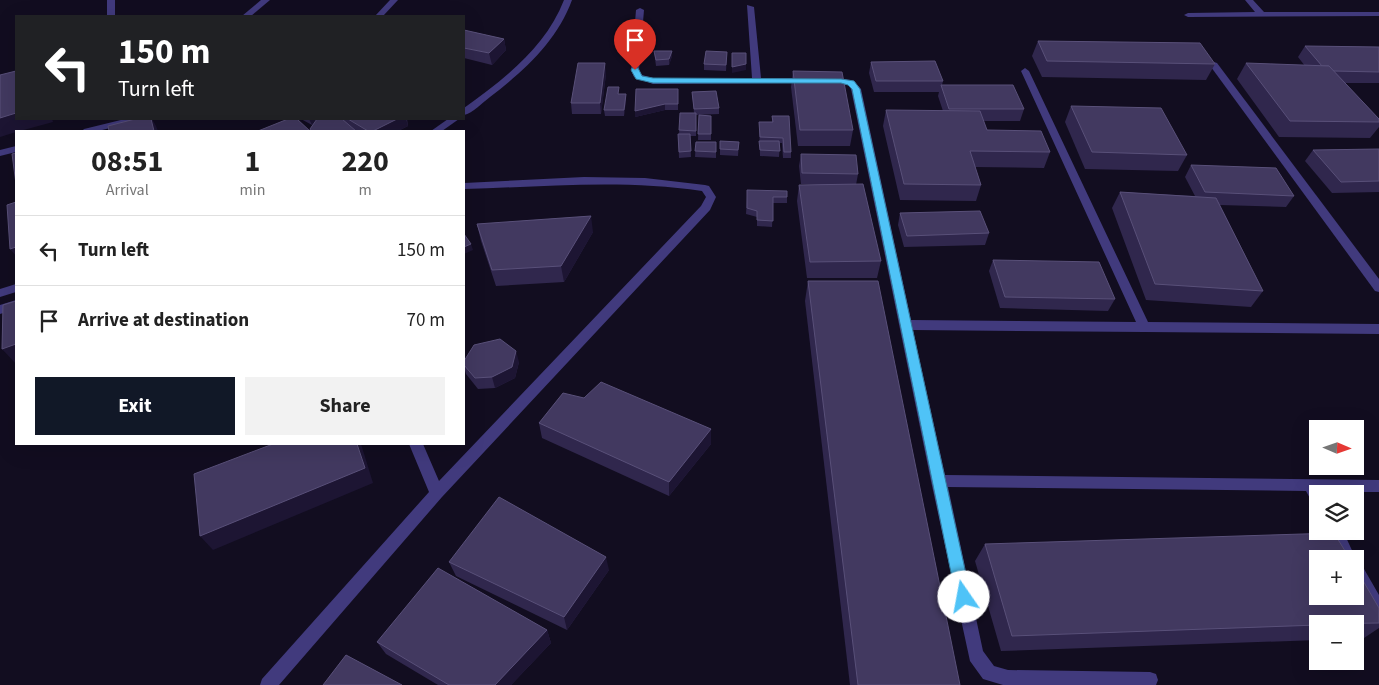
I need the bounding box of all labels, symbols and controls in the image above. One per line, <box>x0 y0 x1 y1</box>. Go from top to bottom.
pin <box>614 19 656 70</box>
icon: arrive <box>621 26 649 54</box>
text: 150 m <box>118 27 210 77</box>
icon: left <box>35 35 100 100</box>
text: Turn left <box>118 73 194 105</box>
text: 08:51 <box>91 140 163 183</box>
text: 1 <box>244 140 260 183</box>
text: 220 <box>341 140 389 183</box>
text: Arrival <box>106 179 149 201</box>
text: min <box>239 179 265 201</box>
text: m <box>359 179 372 201</box>
icon: left <box>35 237 63 265</box>
text: Turn left <box>78 237 149 264</box>
text: 150 m <box>397 237 445 264</box>
icon: arrive <box>35 307 63 335</box>
text: Arrive at destination <box>78 307 249 334</box>
text: 70 m <box>407 307 445 334</box>
button: Exit <box>35 377 235 435</box>
button: Share <box>245 377 445 435</box>
north arrow <box>1309 420 1364 475</box>
map controls <box>1309 420 1364 670</box>
button: layers <box>1309 485 1364 540</box>
button: + <box>1309 550 1364 605</box>
position arrow <box>937 570 989 622</box>
button: − <box>1309 615 1364 670</box>

